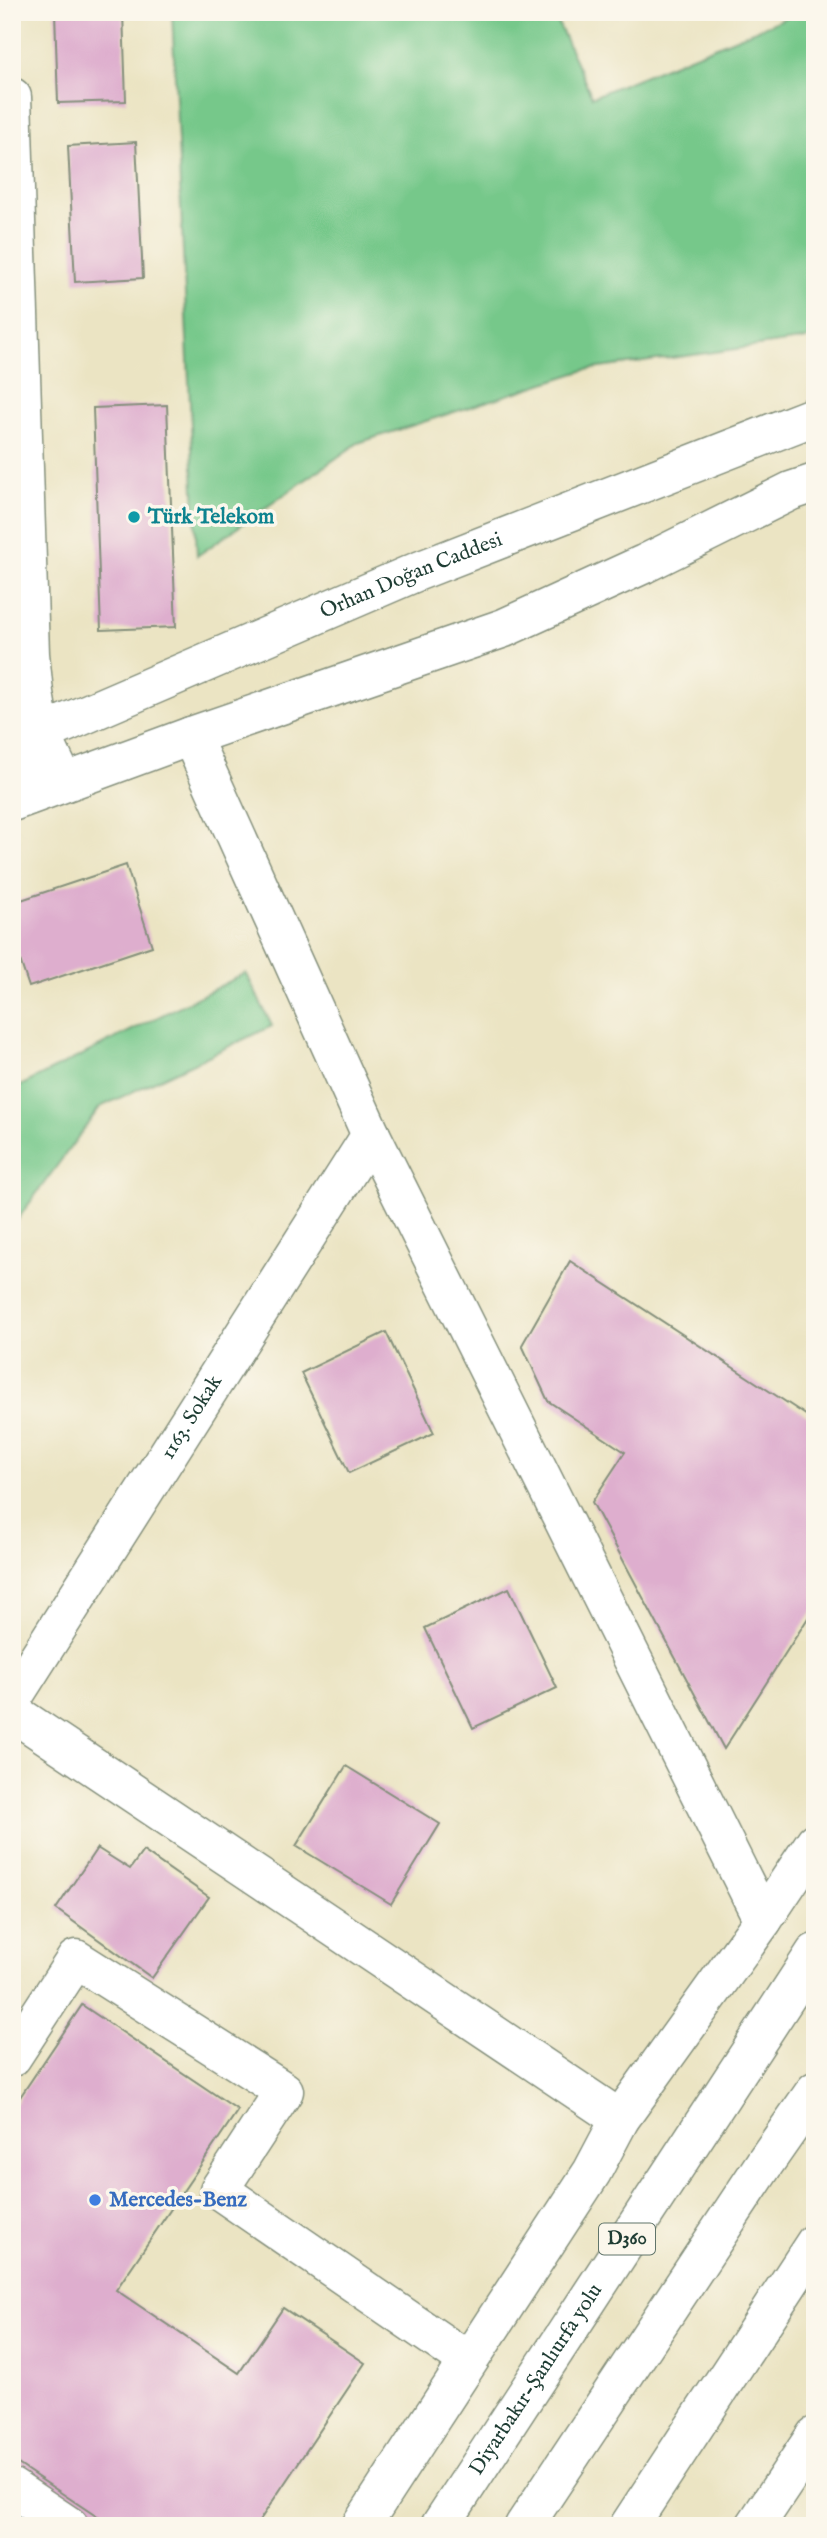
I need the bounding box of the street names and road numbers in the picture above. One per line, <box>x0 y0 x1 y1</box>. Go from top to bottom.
street label: Orhan Doğan Caddesi <box>316 526 506 625</box>
street label: 1163. Sokak <box>154 1369 229 1465</box>
road number: D360 <box>599 2224 655 2254</box>
street label: Diyarbakır-Şanlıurfa yolu <box>463 2278 609 2481</box>

